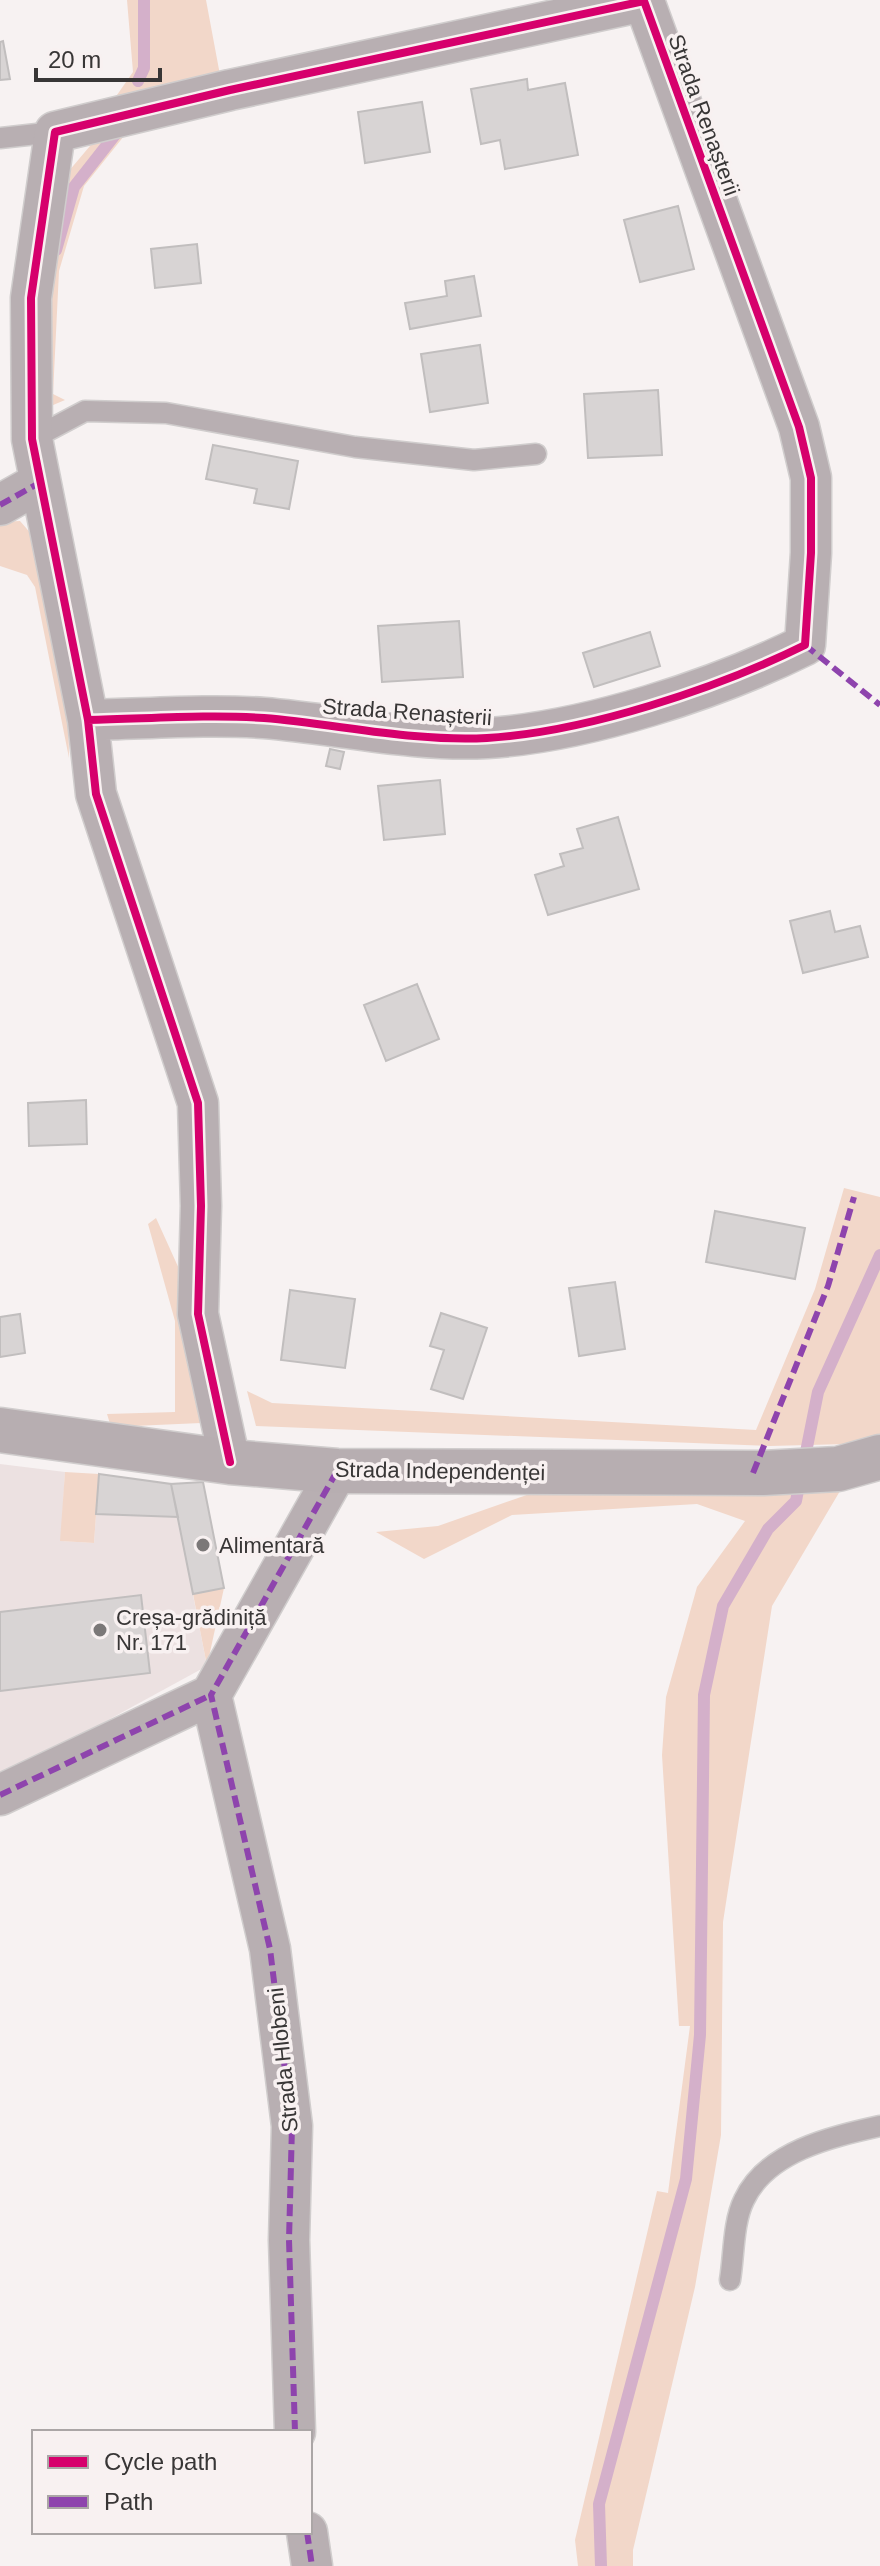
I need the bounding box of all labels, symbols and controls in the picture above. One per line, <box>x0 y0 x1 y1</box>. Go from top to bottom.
street label: Strada Renașterii <box>663 31 745 199</box>
scale bar <box>36 32 160 82</box>
text: 20 m <box>48 46 101 73</box>
street label: Strada Renașterii <box>321 694 493 730</box>
street label: Strada Independenței <box>335 1457 545 1485</box>
place label: Alimentară <box>219 1533 325 1558</box>
marker: Alimentară <box>194 1536 212 1554</box>
place label: Creșa-grădiniță Nr. 171 <box>116 1605 267 1655</box>
marker: Creșa-grădiniță Nr. 171 <box>91 1621 109 1639</box>
street label: Strada Hlobeni <box>263 1986 303 2134</box>
legend <box>32 2430 312 2534</box>
text: Cycle path <box>104 2448 217 2475</box>
text: Path <box>104 2488 153 2515</box>

